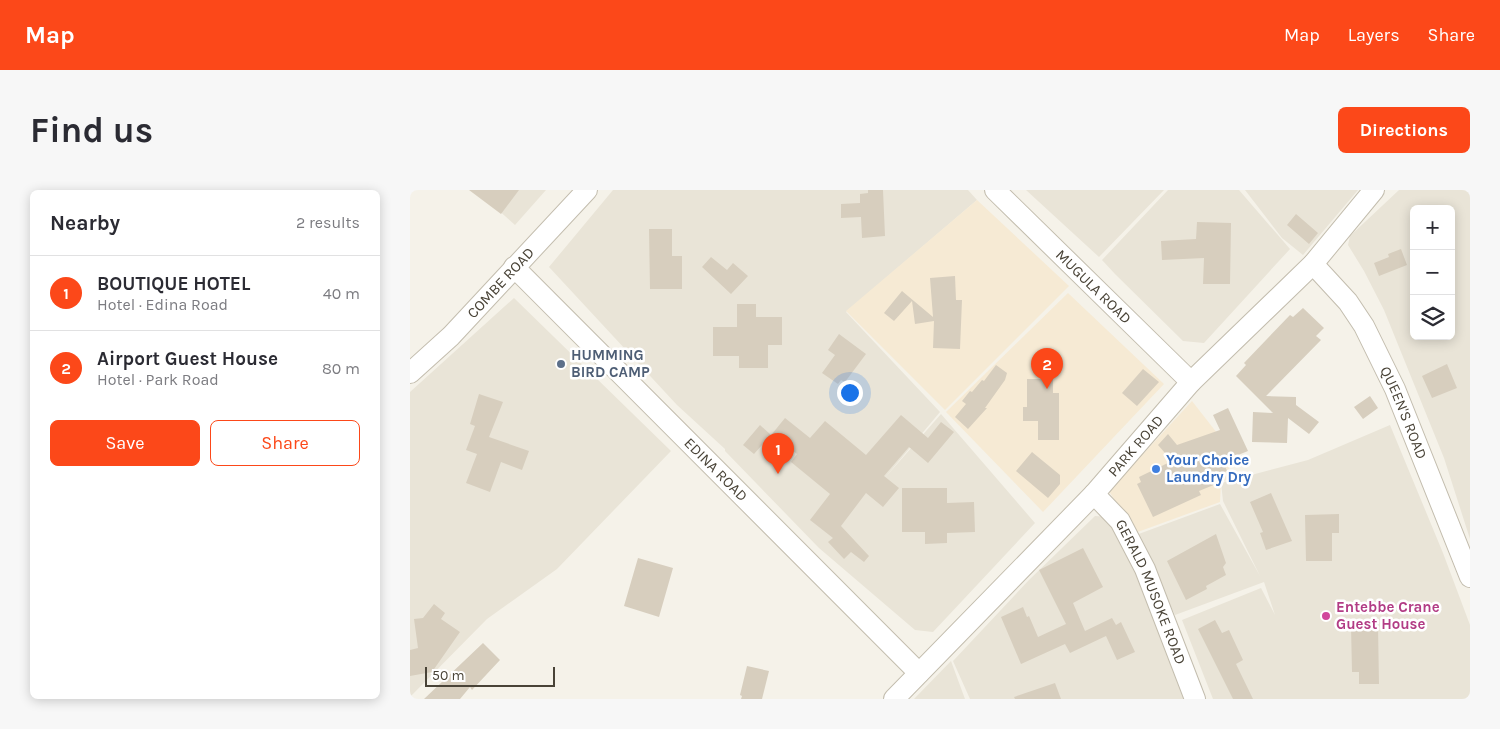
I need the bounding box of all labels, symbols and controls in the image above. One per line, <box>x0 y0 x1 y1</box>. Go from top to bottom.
text: Map <box>25 21 75 49</box>
text: Map <box>1284 24 1320 46</box>
text: Layers <box>1348 24 1400 46</box>
text: Share <box>1428 24 1475 46</box>
button: Directions <box>1338 107 1470 153</box>
text: Find us <box>30 110 153 151</box>
map controls <box>1410 205 1455 340</box>
button: + <box>1410 205 1455 250</box>
text: Nearby <box>50 211 120 235</box>
text: 2 results <box>296 213 360 232</box>
street label: COMBE ROAD <box>463 244 538 322</box>
street label: MUGULA ROAD <box>1052 246 1135 327</box>
button: − <box>1410 250 1455 295</box>
text: BOUTIQUE HOTEL <box>97 273 250 295</box>
text: 1 <box>63 284 69 303</box>
text: 40 m <box>323 284 360 303</box>
text: Hotel · Edina Road <box>97 295 228 314</box>
button: layers <box>1410 295 1455 340</box>
place label: HUMMING BIRD CAMP <box>571 346 650 381</box>
text: Airport Guest House <box>97 348 278 370</box>
pin: 2 <box>1031 348 1063 389</box>
marker: HUMMING BIRD CAMP <box>555 358 567 370</box>
text: 2 <box>61 359 71 378</box>
text: 80 m <box>322 359 360 378</box>
street label: QUEEN'S ROAD <box>1376 363 1431 462</box>
text: Hotel · Park Road <box>97 370 219 389</box>
your location <box>837 380 863 406</box>
street label: PARK ROAD <box>1104 411 1167 480</box>
button: Save <box>50 420 200 466</box>
button: Share <box>210 420 360 466</box>
pin: 1 <box>762 433 794 474</box>
street label: EDINA ROAD <box>681 434 751 505</box>
place label: Your Choice Laundry Dry <box>1166 451 1252 486</box>
marker: Your Choice Laundry Dry <box>1150 463 1162 475</box>
street label: GERALD MUSOKE ROAD <box>1112 516 1190 667</box>
place label: Entebbe Crane Guest House <box>1336 598 1440 633</box>
marker: Entebbe Crane Guest House <box>1320 610 1332 622</box>
scale bar <box>425 664 555 687</box>
text: 50 m <box>432 667 465 684</box>

